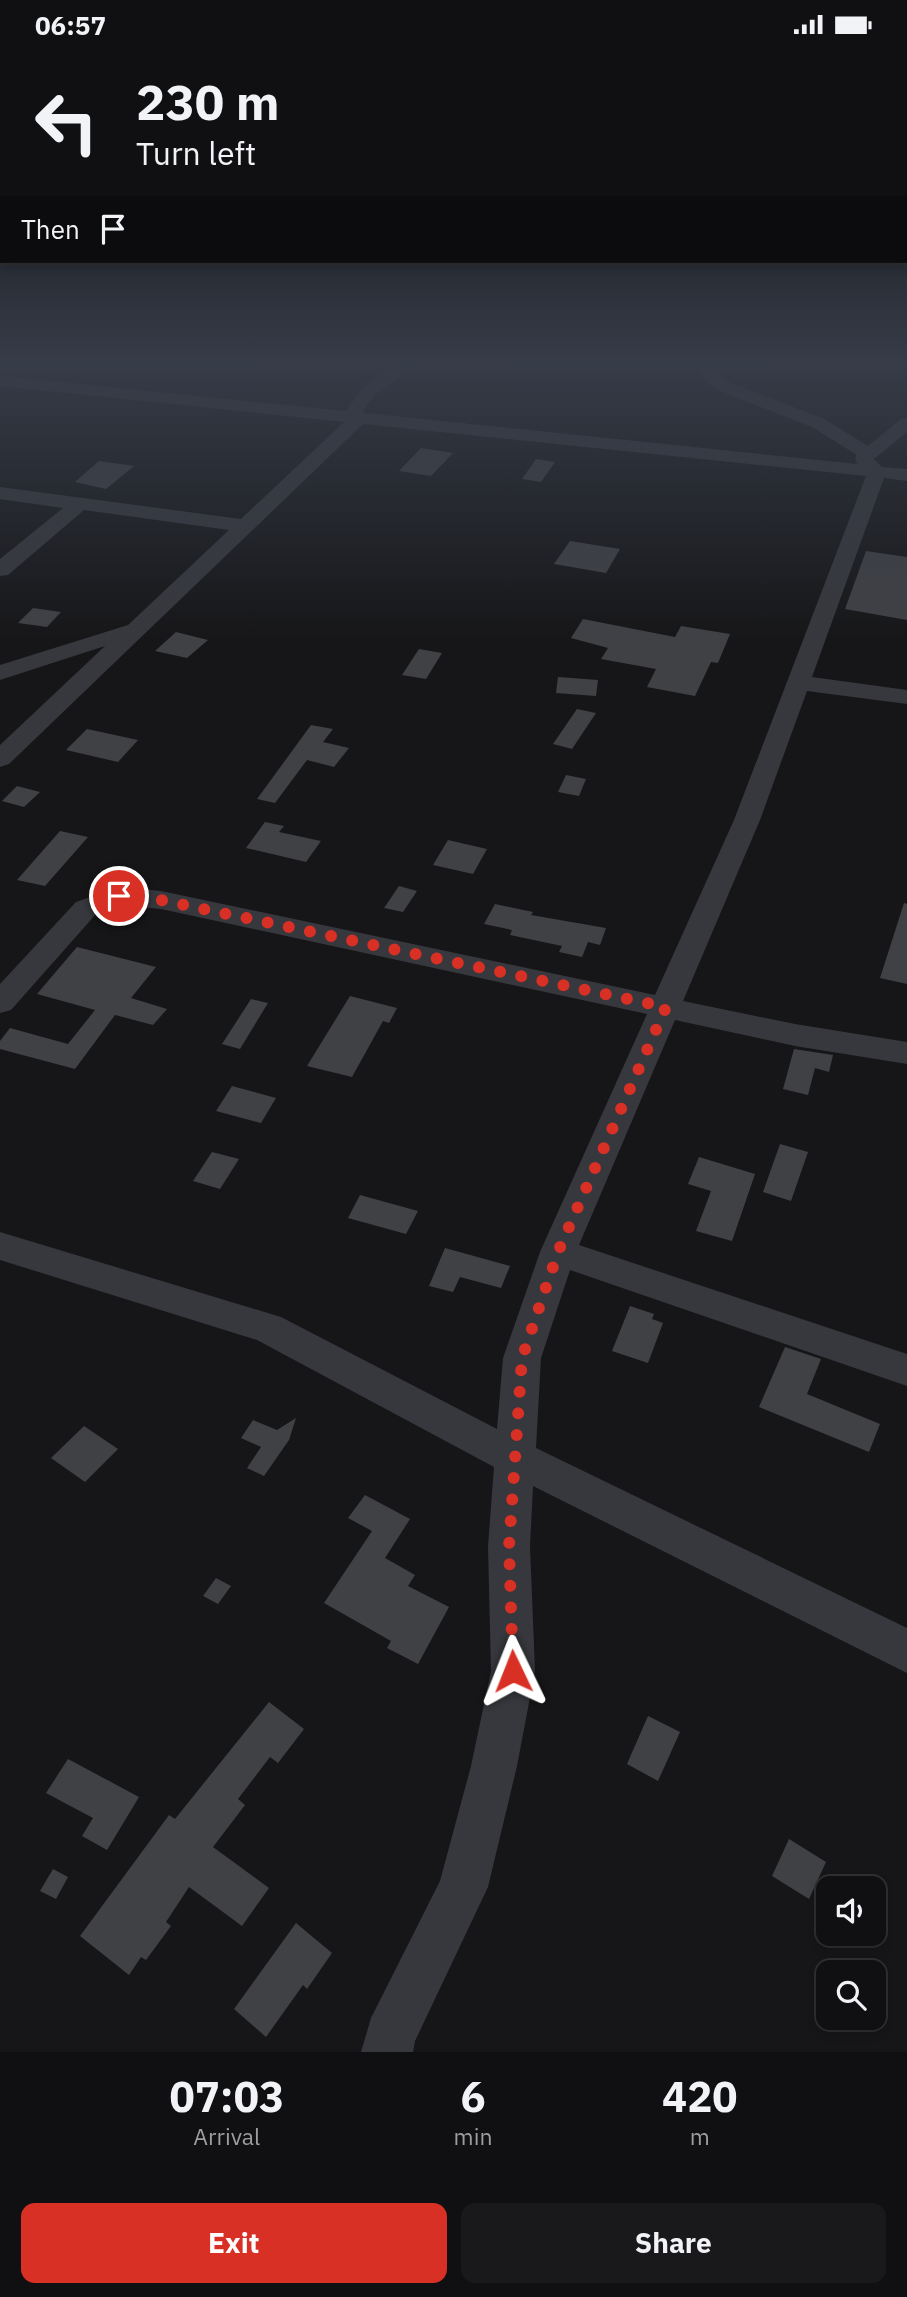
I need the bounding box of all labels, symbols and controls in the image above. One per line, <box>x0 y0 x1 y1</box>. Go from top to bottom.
text: 06:57 <box>35 8 106 42</box>
text: 230 m <box>136 70 280 133</box>
icon: left <box>21 77 112 168</box>
text: Turn left <box>136 132 256 174</box>
icon: arrive <box>94 210 132 248</box>
text: Then <box>21 212 80 246</box>
pin <box>89 866 149 926</box>
icon: arrive <box>100 877 138 915</box>
position arrow <box>476 1634 550 1708</box>
map controls <box>816 1876 886 2030</box>
button: sound <box>816 1876 886 1946</box>
button: search <box>816 1960 886 2030</box>
text: 07:03 <box>169 2069 284 2124</box>
text: 6 <box>460 2069 486 2124</box>
text: 420 <box>662 2069 738 2124</box>
text: Arrival <box>193 2121 260 2151</box>
text: min <box>454 2121 492 2151</box>
text: m <box>690 2121 710 2151</box>
button: Exit <box>21 2203 447 2283</box>
button: Share <box>461 2203 886 2283</box>

